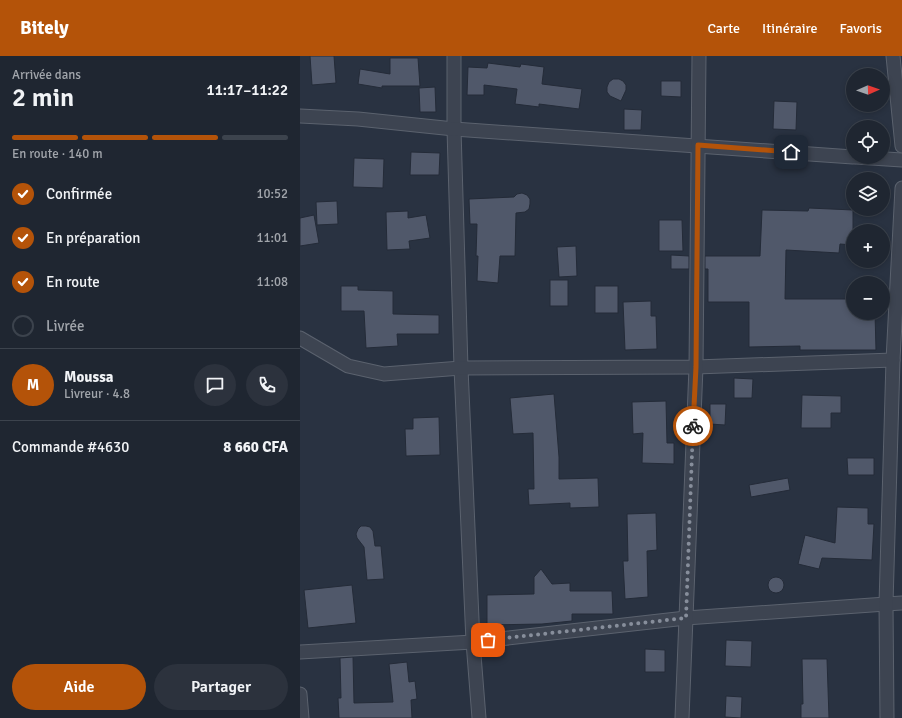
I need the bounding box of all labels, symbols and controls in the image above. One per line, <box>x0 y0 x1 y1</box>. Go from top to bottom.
text: Bitely <box>20 16 69 40</box>
text: Carte <box>707 20 740 37</box>
text: Itinéraire <box>762 20 818 37</box>
text: Favoris <box>840 20 882 37</box>
text: Arrivée dans <box>12 67 81 83</box>
north arrow <box>846 68 890 112</box>
map controls <box>846 68 890 320</box>
text: 11:17–11:22 <box>207 81 288 99</box>
text: 2 min <box>12 82 74 114</box>
button: locate <box>846 120 890 164</box>
pin <box>774 135 808 169</box>
icon: home <box>780 141 802 163</box>
text: En route · 140 m <box>12 146 103 162</box>
button: layers <box>846 172 890 216</box>
icon: check <box>12 183 34 205</box>
text: Confirmée <box>46 185 112 203</box>
text: 10:52 <box>256 186 288 202</box>
button: + <box>846 224 890 268</box>
icon: check <box>12 227 34 249</box>
text: En préparation <box>46 229 141 247</box>
text: 11:01 <box>256 230 288 246</box>
icon: check <box>12 271 34 293</box>
text: En route <box>46 273 100 291</box>
text: 11:08 <box>256 274 288 290</box>
button: − <box>846 276 890 320</box>
text: Livrée <box>46 317 85 335</box>
button: chat <box>194 364 236 406</box>
button: phone <box>246 364 288 406</box>
text: Moussa <box>64 368 114 386</box>
text: M <box>27 376 39 394</box>
text: Livreur · 4.8 <box>64 386 130 402</box>
courier <box>673 406 713 446</box>
icon: bike <box>682 415 704 437</box>
text: Commande #4630 <box>12 438 129 456</box>
text: 8 660 CFA <box>223 438 288 456</box>
pin <box>471 623 505 657</box>
icon: bag <box>477 629 499 651</box>
button: Aide <box>12 664 146 710</box>
button: Partager <box>154 664 288 710</box>

